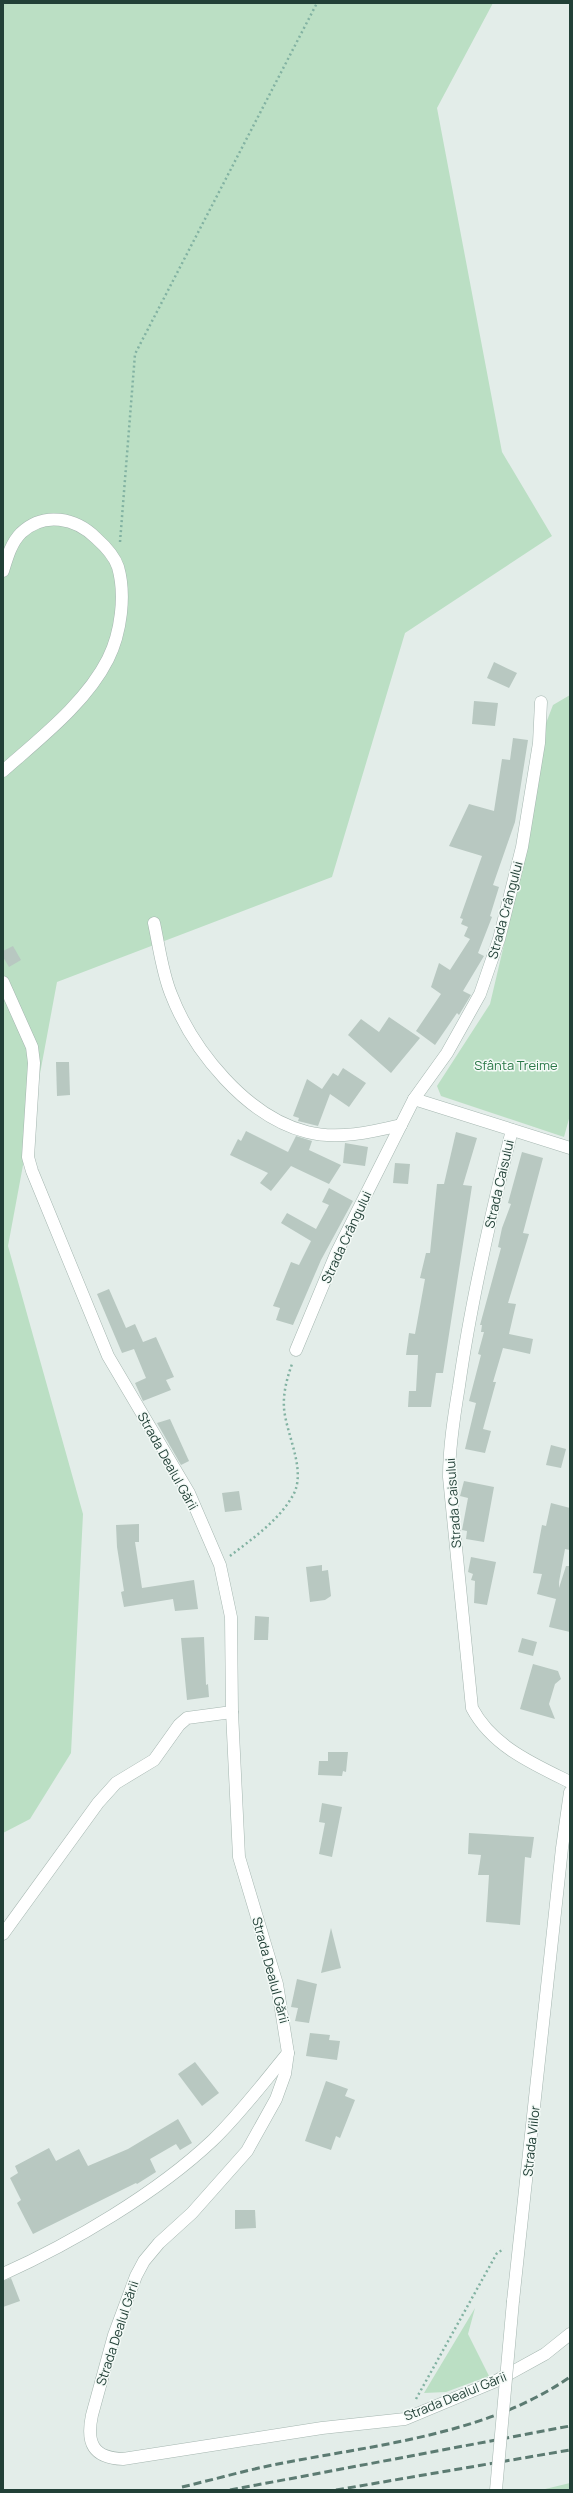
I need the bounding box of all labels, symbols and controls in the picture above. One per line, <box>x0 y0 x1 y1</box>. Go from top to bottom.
street label: Strada Crângului <box>483 859 527 961</box>
park label: Sfânta Treime <box>474 1056 558 1074</box>
street label: Strada Caisului <box>480 1138 518 1230</box>
street label: Strada Crângului <box>317 1188 375 1286</box>
street label: Strada Dealul Gării <box>134 1409 202 1513</box>
street label: Strada Caisului <box>441 1457 465 1549</box>
street label: Strada Dealul Gării <box>248 1915 294 2025</box>
street label: Strada Viilor <box>518 2104 544 2177</box>
street label: Strada Dealul Gării <box>92 2278 142 2388</box>
street label: Strada Dealul Gării <box>401 2367 509 2425</box>

